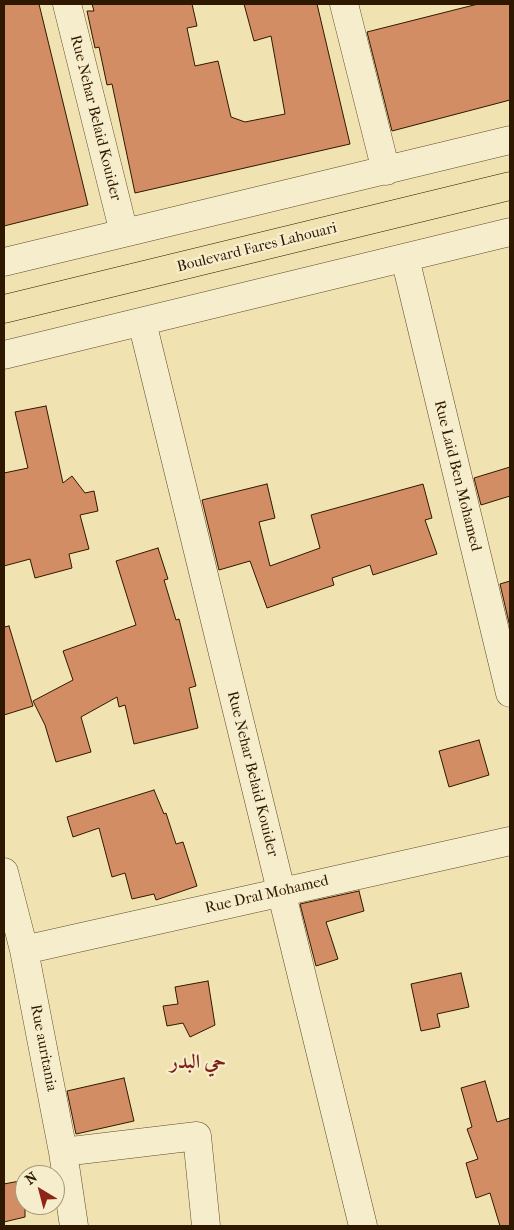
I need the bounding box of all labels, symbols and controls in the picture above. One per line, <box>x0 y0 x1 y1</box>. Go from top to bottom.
street label: Rue Nehar Belaid Kouider <box>66 33 124 203</box>
street label: Boulevard Fares Lahouari <box>175 219 339 277</box>
street label: Rue Laid Ben Mohamed <box>430 399 484 553</box>
street label: Rue Nehar Belaid Kouider <box>223 689 281 859</box>
street label: Rue Dral Mohamed <box>203 872 331 918</box>
street label: Rue auritania <box>26 1003 60 1093</box>
district label: حي البدر <box>170 1051 226 1075</box>
north arrow <box>15 1165 65 1215</box>
text: N <box>22 1168 41 1188</box>

